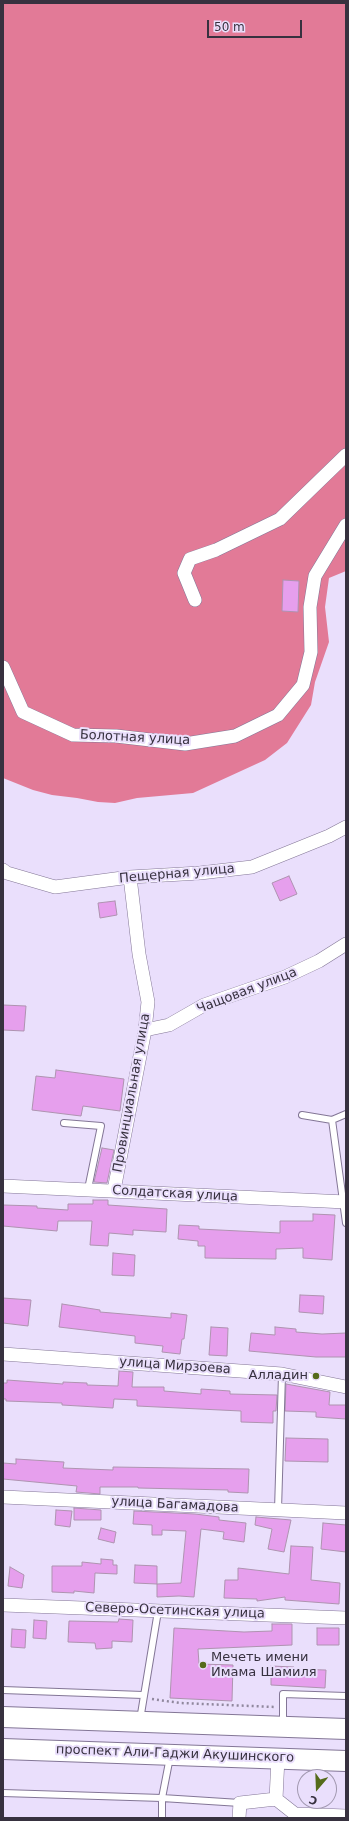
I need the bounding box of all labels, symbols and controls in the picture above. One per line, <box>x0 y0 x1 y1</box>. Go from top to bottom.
scale bar <box>209 12 304 38</box>
text: 50 m <box>214 20 245 34</box>
street label: Болотная улица <box>79 727 191 749</box>
street label: Пещерная улица <box>119 861 235 887</box>
street label: Чащовая улица <box>195 965 299 1017</box>
street label: Провинциальная улица <box>110 1012 154 1174</box>
street label: Солдатская улица <box>112 1183 238 1205</box>
street label: улица Мирзоева <box>119 1354 231 1378</box>
place label: Алладин <box>249 1368 308 1384</box>
marker: Алладин <box>311 1371 321 1381</box>
street label: улица Багамадова <box>111 1494 239 1516</box>
street label: Северо-Осетинская улица <box>85 1600 265 1622</box>
place label: Мечеть имени Имама Шамиля <box>211 1650 317 1681</box>
marker: Мечеть имени Имама Шамиля <box>198 1660 208 1670</box>
street label: проспект Али-Гаджи Акушинского <box>56 1742 294 1766</box>
north arrow <box>297 1769 337 1809</box>
text: С <box>307 1792 319 1807</box>

